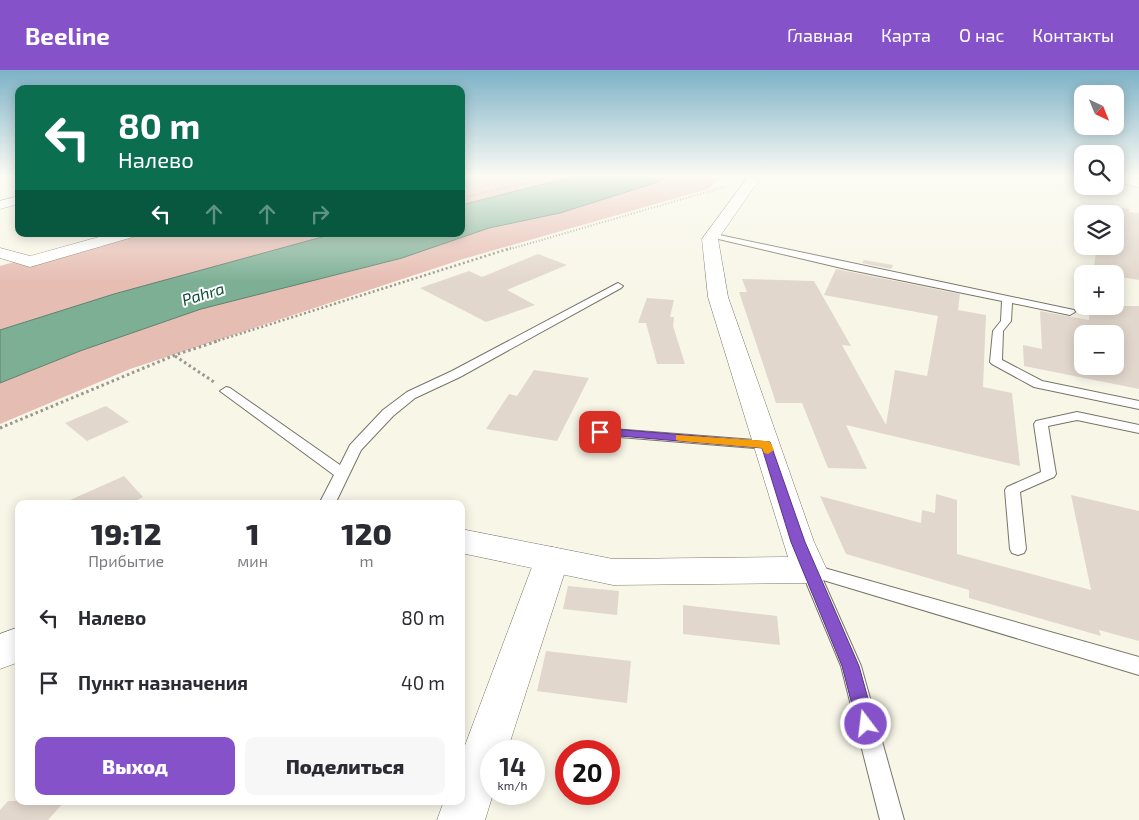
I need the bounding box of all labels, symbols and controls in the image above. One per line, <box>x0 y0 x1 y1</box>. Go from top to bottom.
text: Beeline <box>25 21 110 50</box>
text: Главная <box>787 24 853 46</box>
text: Карта <box>881 24 931 46</box>
text: О нас <box>959 24 1004 46</box>
text: Контакты <box>1032 24 1114 46</box>
north arrow <box>1074 85 1124 135</box>
map controls <box>1074 85 1124 375</box>
text: 80 m <box>118 104 200 146</box>
icon: left <box>35 105 100 170</box>
button: search <box>1074 145 1124 195</box>
text: Налево <box>118 146 194 172</box>
icon: left <box>147 200 175 228</box>
icon: ahead <box>200 200 228 228</box>
icon: ahead <box>253 200 281 228</box>
icon: right <box>306 200 334 228</box>
button: layers <box>1074 205 1124 255</box>
button: + <box>1074 265 1124 315</box>
water label: Pahra <box>179 278 226 309</box>
button: − <box>1074 325 1124 375</box>
pin <box>579 411 621 453</box>
icon: arrive <box>586 418 614 446</box>
text: 19:12 <box>91 515 162 551</box>
text: 1 <box>246 515 259 551</box>
text: 120 <box>341 515 392 551</box>
text: Прибытие <box>88 551 164 570</box>
text: мин <box>237 551 268 570</box>
text: m <box>359 551 374 570</box>
icon: left <box>35 604 63 632</box>
text: Налево <box>78 606 146 629</box>
text: 80 m <box>401 606 445 629</box>
icon: arrive <box>35 669 63 697</box>
text: Пункт назначения <box>78 671 248 694</box>
text: 40 m <box>401 671 445 694</box>
position arrow <box>839 697 891 749</box>
button: Выход <box>35 737 235 795</box>
button: Поделиться <box>245 737 445 795</box>
speed limit sign: 20 <box>555 740 620 805</box>
text: 14 <box>499 751 526 781</box>
text: km/h <box>498 778 527 792</box>

